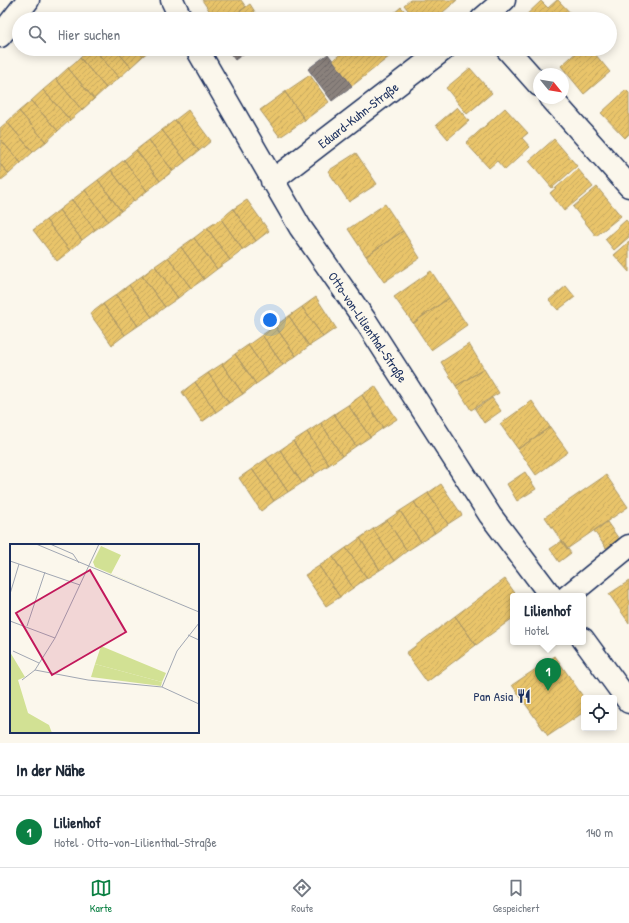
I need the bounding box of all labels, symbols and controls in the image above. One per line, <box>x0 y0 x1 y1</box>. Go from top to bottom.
search box <box>12 12 617 56</box>
icon: search <box>26 23 48 45</box>
text: Hier suchen <box>58 24 120 45</box>
north arrow <box>533 68 569 104</box>
street label: Eduard-Kuhn-Straße <box>314 78 402 152</box>
street label: Otto-von-Lilienthal-Straße <box>324 268 412 386</box>
your location <box>260 310 280 330</box>
inset map <box>10 544 199 733</box>
popup <box>510 593 586 645</box>
text: Lilienhof <box>525 600 571 621</box>
text: Hotel <box>525 621 549 639</box>
pin: 1 <box>535 658 561 691</box>
place label: Pan Asia <box>473 687 513 705</box>
restaurant icon: Pan Asia <box>516 688 532 704</box>
map controls <box>581 695 617 731</box>
button: locate <box>581 695 617 731</box>
text: In der Nähe <box>16 758 85 781</box>
text: Lilienhof <box>54 812 101 833</box>
text: 1 <box>27 823 31 841</box>
text: 140 m <box>586 823 613 841</box>
text: Hotel · Otto-von-Lilienthal-Straße <box>54 833 217 851</box>
tab: Karte <box>90 877 112 915</box>
tab: Route <box>291 877 313 915</box>
tab: Gespeichert <box>493 877 539 915</box>

